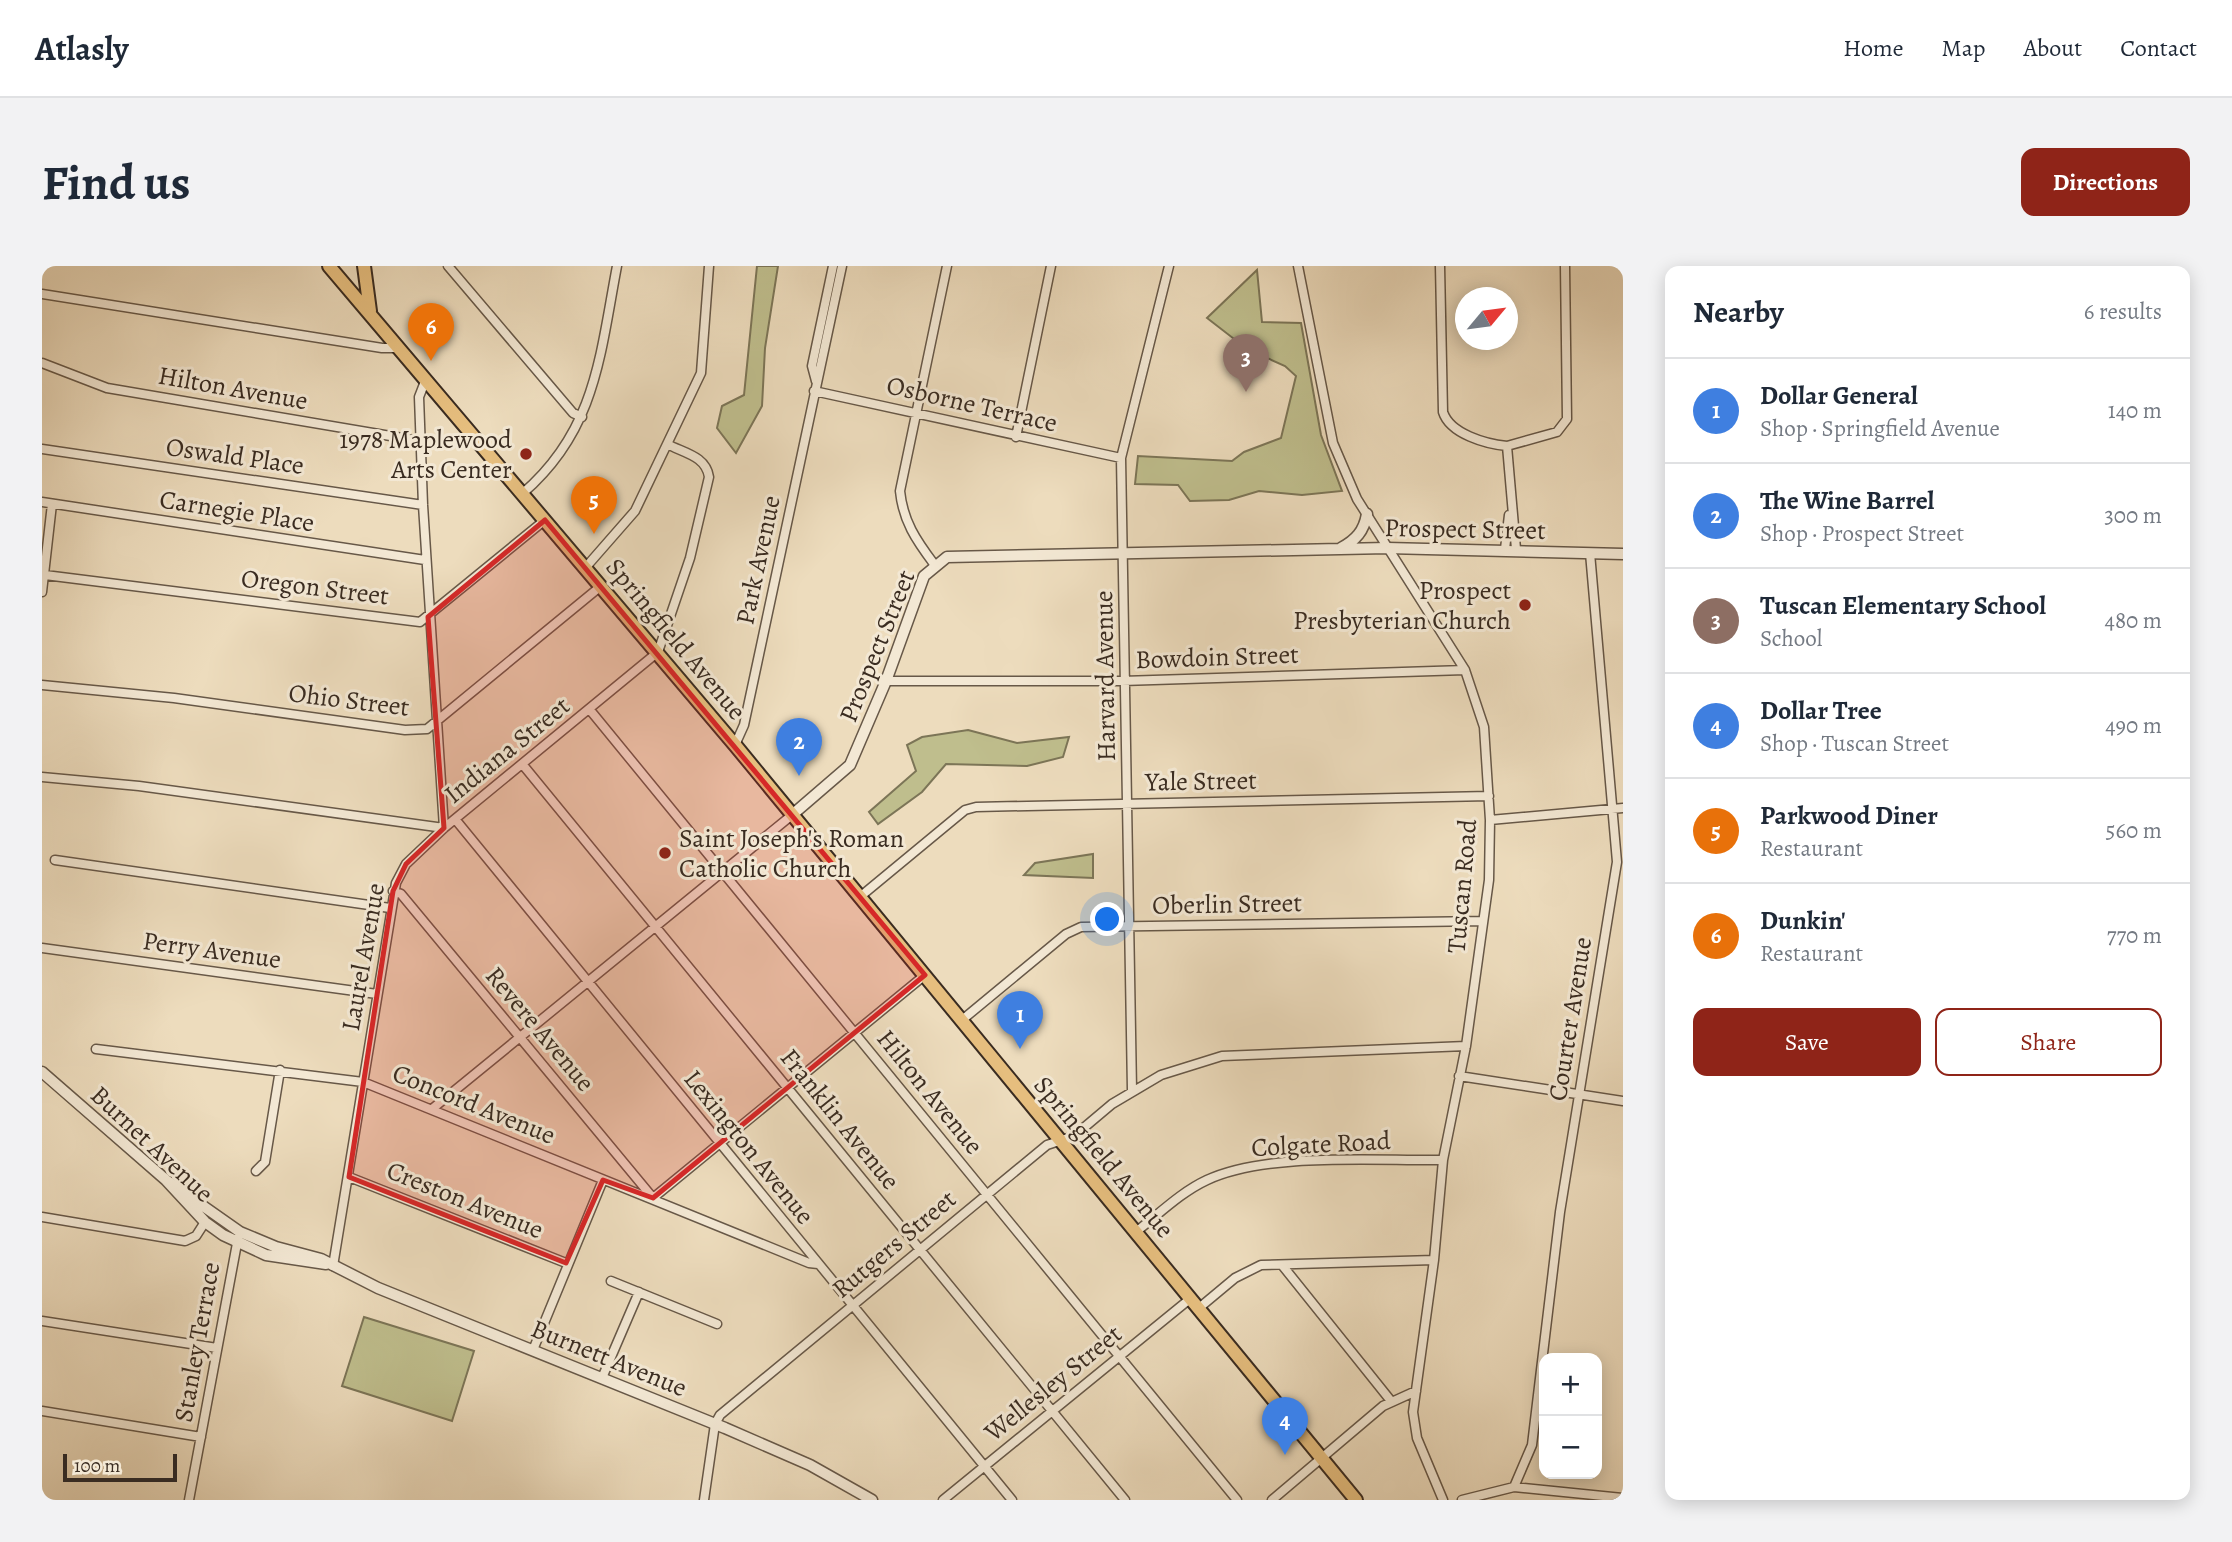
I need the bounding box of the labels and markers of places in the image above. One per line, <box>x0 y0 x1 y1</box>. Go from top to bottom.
pin: 6 <box>408 303 454 361</box>
pin: 3 <box>1223 334 1269 392</box>
place label: 1978 Maplewood Arts Center <box>339 422 512 487</box>
marker: 1978 Maplewood Arts Center <box>518 446 534 462</box>
pin: 5 <box>571 476 617 534</box>
place label: Prospect Presbyterian Church <box>1293 573 1511 638</box>
marker: Prospect Presbyterian Church <box>1517 597 1533 613</box>
pin: 2 <box>776 718 822 776</box>
place label: Saint Joseph's Roman Catholic Church <box>679 821 904 886</box>
marker: Saint Joseph's Roman Catholic Church <box>657 845 673 861</box>
pin: 1 <box>997 991 1043 1049</box>
pin: 4 <box>1262 1397 1308 1455</box>

